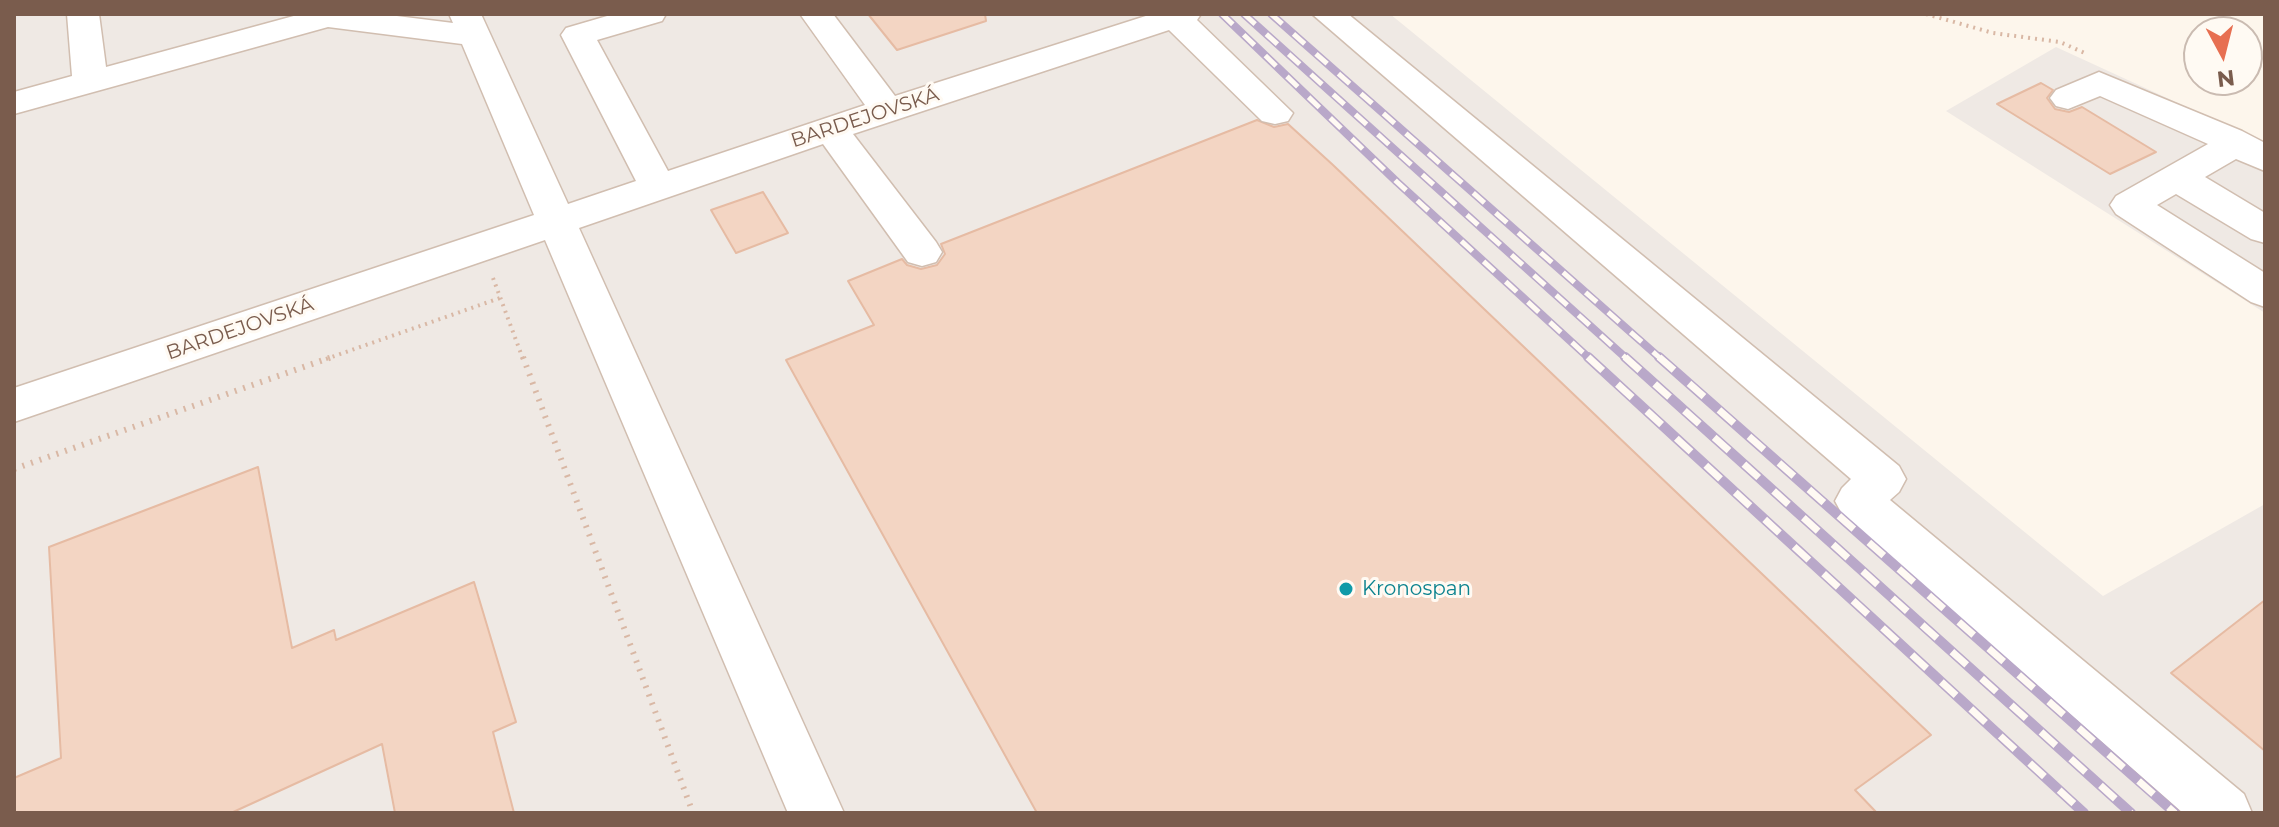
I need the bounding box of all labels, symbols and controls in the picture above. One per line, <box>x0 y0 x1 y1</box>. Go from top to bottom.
north arrow <box>2183 16 2263 96</box>
text: N <box>2215 64 2236 93</box>
street label: BARDEJOVSKÁ <box>788 83 942 153</box>
street label: BARDEJOVSKÁ <box>163 293 317 365</box>
place label: Kronospan <box>1362 577 1471 601</box>
marker: Kronospan <box>1337 580 1355 598</box>

